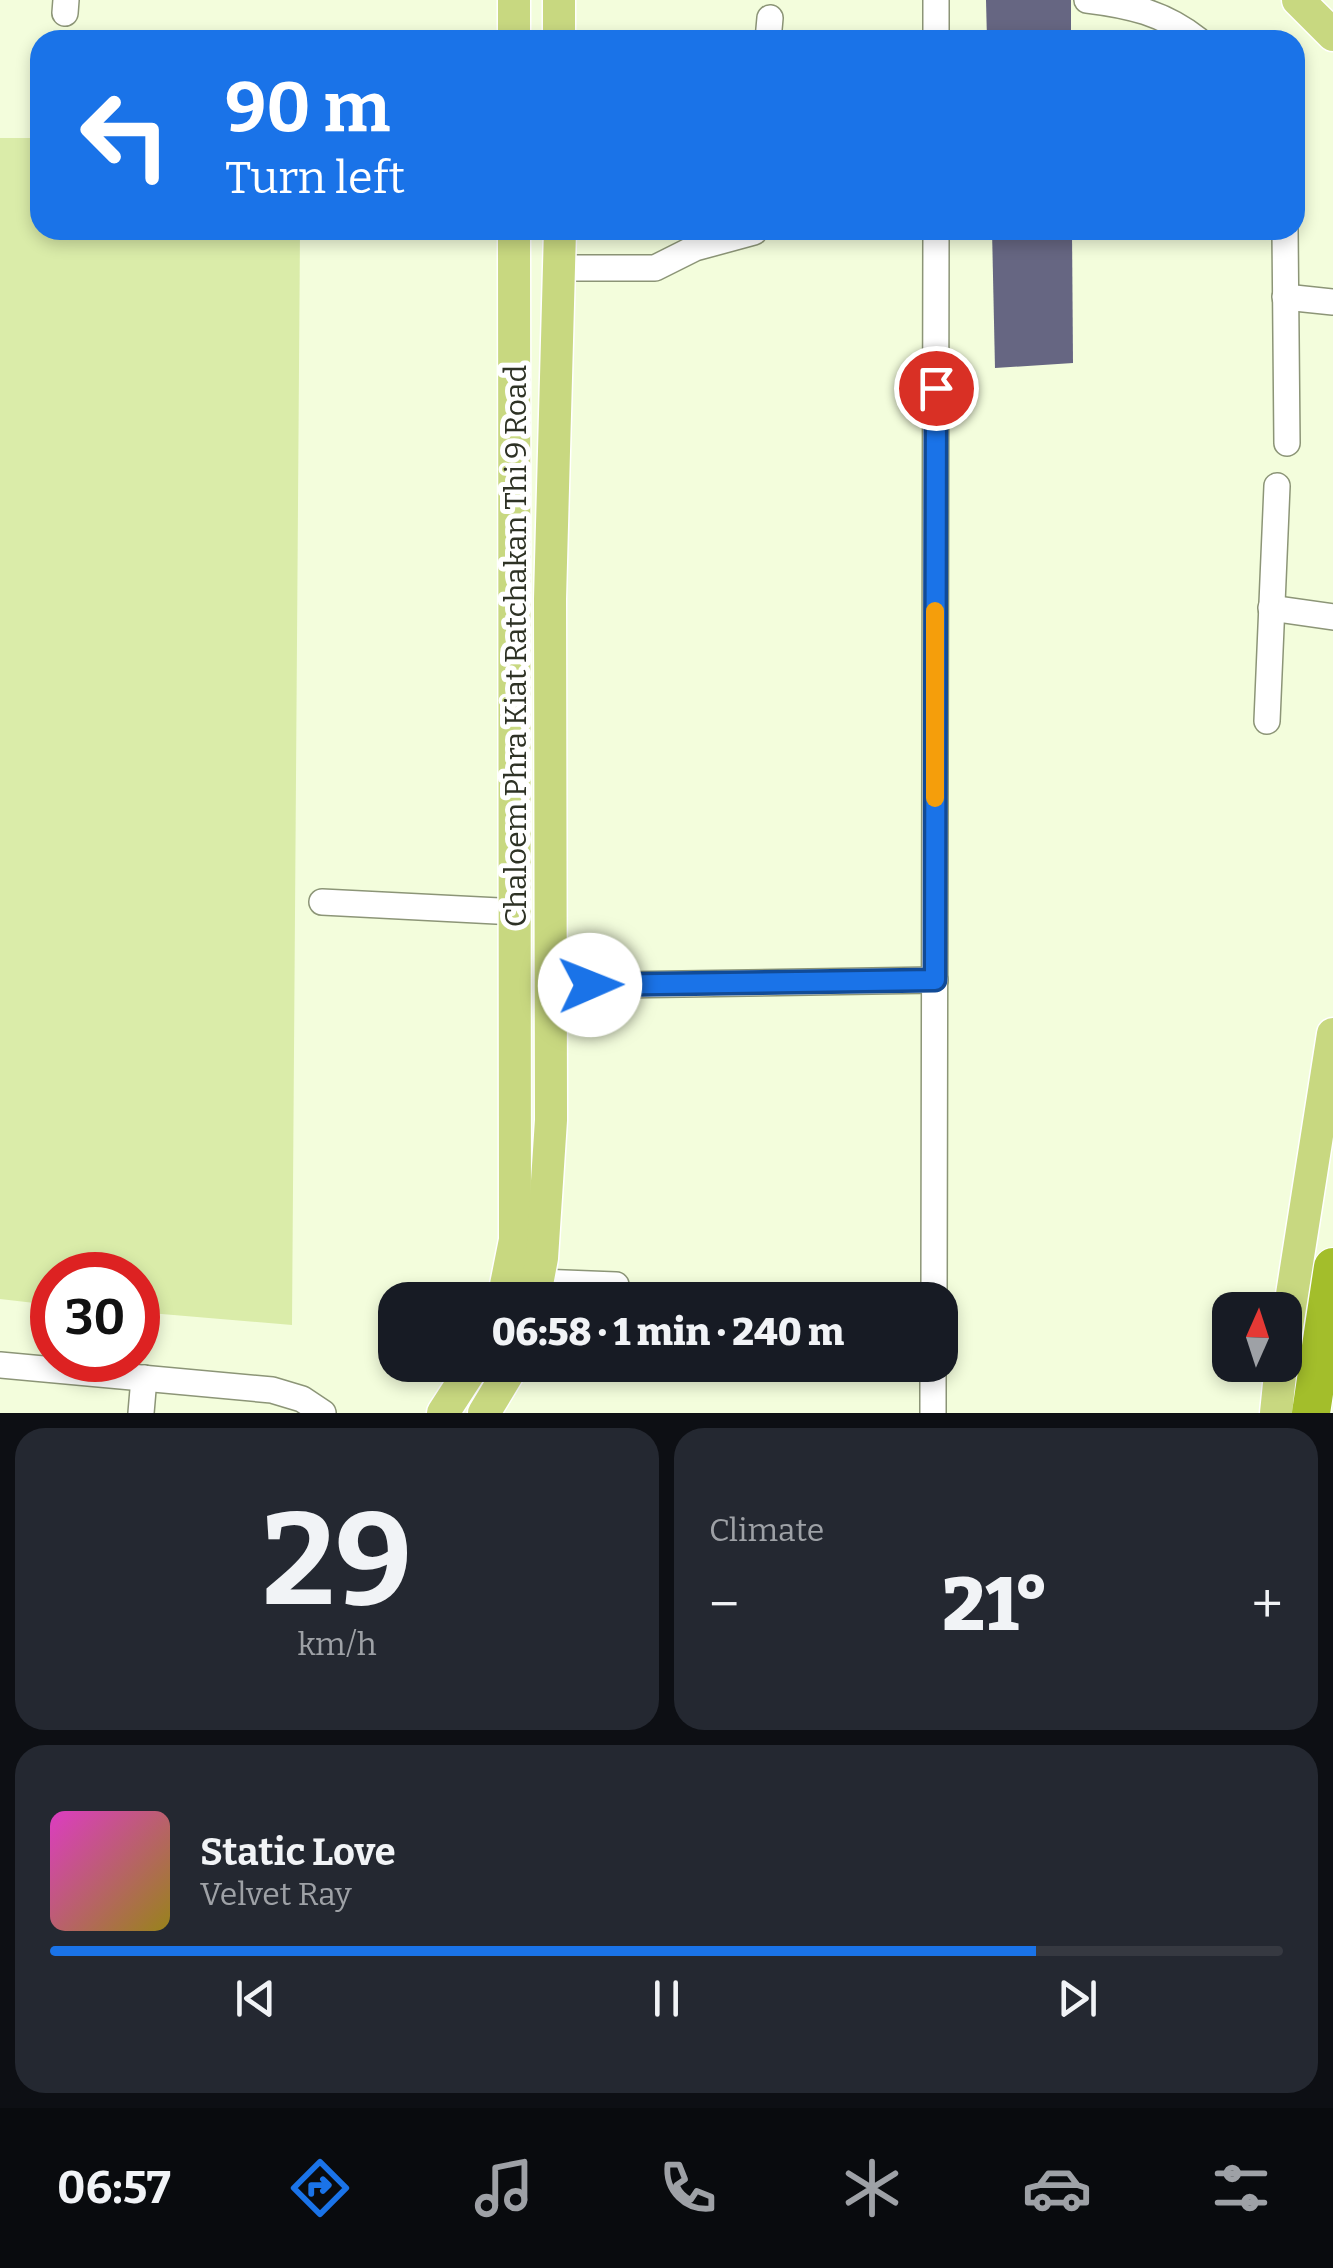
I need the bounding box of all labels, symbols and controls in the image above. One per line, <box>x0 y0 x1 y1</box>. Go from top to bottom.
text: 90 m <box>225 66 390 150</box>
icon: left <box>60 70 190 200</box>
text: Turn left <box>225 151 405 205</box>
pin <box>894 346 979 431</box>
icon: arrive <box>909 361 964 416</box>
street label: Chaloem Phra Kiat Ratchakan Thi 9 Road <box>498 365 534 927</box>
position arrow <box>538 933 642 1037</box>
speed limit sign: 30 <box>30 1252 160 1382</box>
north arrow <box>1212 1292 1302 1382</box>
map controls <box>1212 1292 1302 1382</box>
text: 06:58 · 1 min · 240 m <box>492 1309 844 1355</box>
text: 29 <box>262 1482 412 1638</box>
text: Climate <box>709 1511 824 1549</box>
text: 21° <box>942 1560 1049 1650</box>
text: − <box>709 1572 739 1638</box>
text: + <box>1252 1572 1283 1638</box>
text: km/h <box>297 1625 377 1663</box>
text: Static Love <box>200 1829 396 1875</box>
text: Velvet Ray <box>200 1875 352 1913</box>
icon: previous <box>228 1971 283 2026</box>
icon: pause <box>639 1971 694 2026</box>
icon: next <box>1050 1971 1105 2026</box>
icon: directions <box>285 2153 355 2223</box>
icon: music <box>469 2153 539 2223</box>
icon: phone <box>653 2153 723 2223</box>
icon: climate <box>837 2153 907 2223</box>
icon: car <box>1022 2153 1092 2223</box>
icon: filters <box>1206 2153 1276 2223</box>
text: 06:57 <box>57 2161 171 2215</box>

